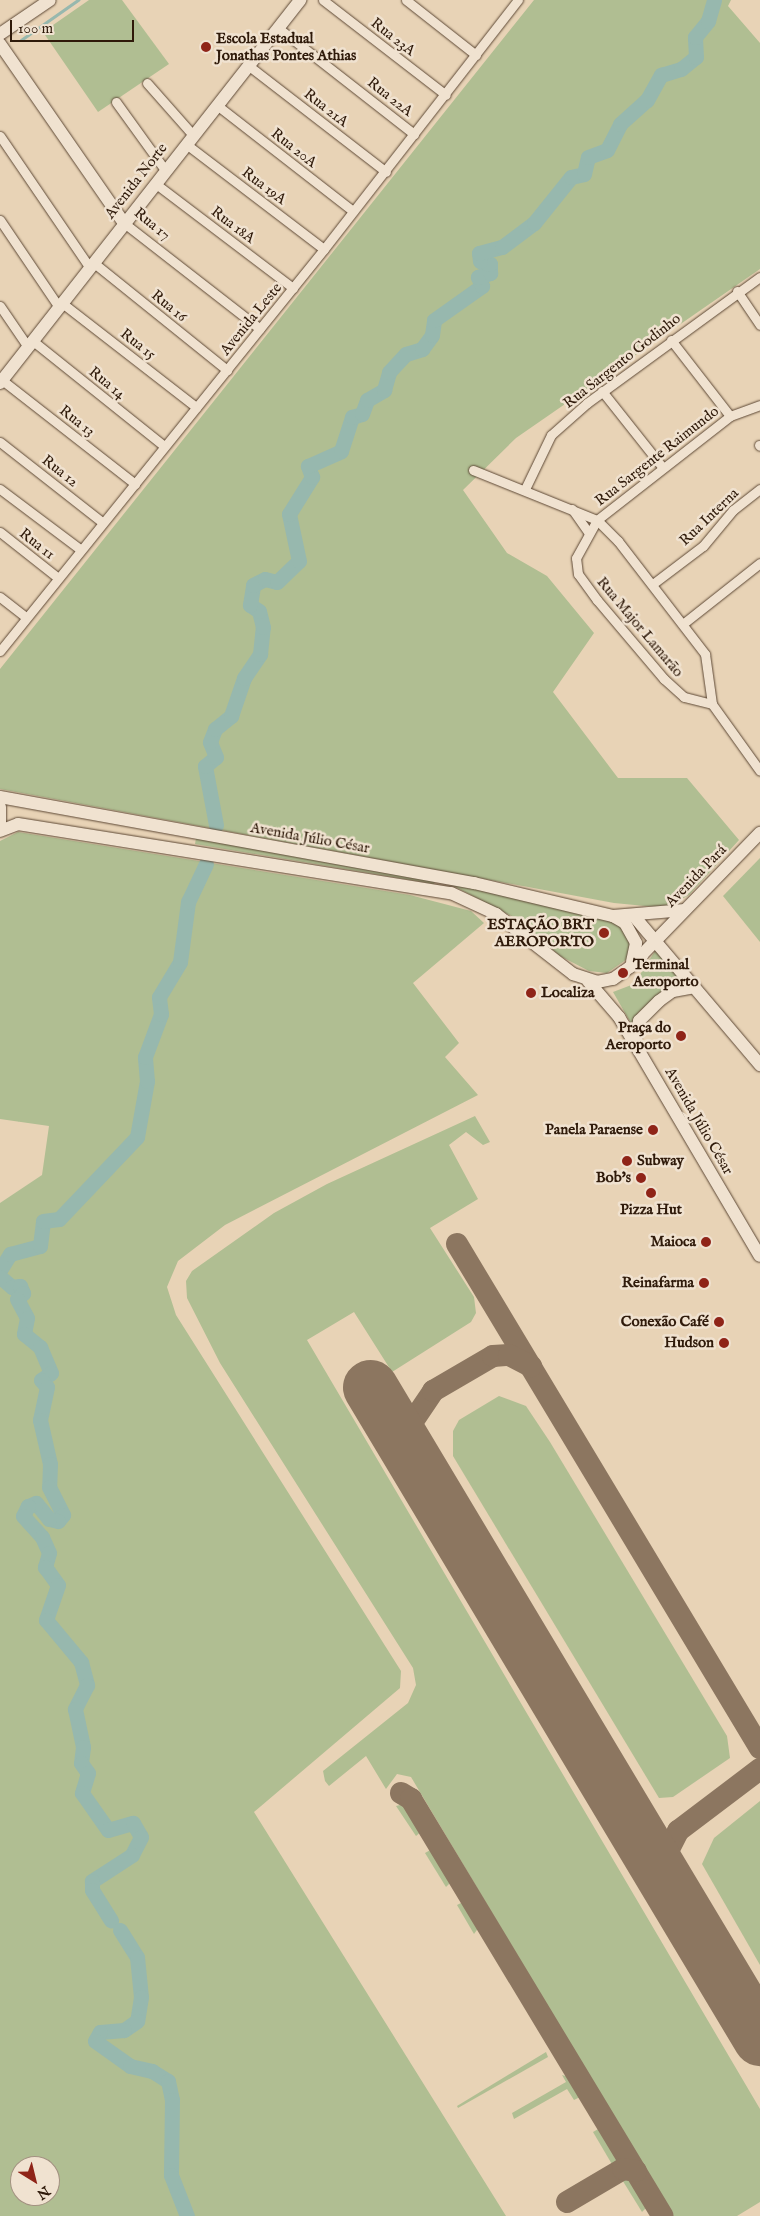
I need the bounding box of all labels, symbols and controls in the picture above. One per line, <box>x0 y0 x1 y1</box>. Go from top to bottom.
scale bar <box>12 10 136 42</box>
street label: Rua 23A <box>367 14 419 60</box>
text: 100 m <box>18 19 53 38</box>
place label: Escola Estadual Jonathas Pontes Athias <box>216 29 356 64</box>
marker: Escola Estadual Jonathas Pontes Athias <box>200 41 212 53</box>
street label: Rua 22A <box>364 74 416 120</box>
street label: Rua 21A <box>300 85 352 131</box>
street label: Rua 20A <box>267 124 321 172</box>
street label: Avenida Norte <box>101 140 171 222</box>
street label: Rua 19A <box>238 163 290 209</box>
street label: Rua 18A <box>207 203 259 247</box>
street label: Rua 17 <box>130 204 174 244</box>
street label: Avenida Leste <box>216 279 286 359</box>
street label: Rua 16 <box>147 286 191 326</box>
street label: Rua Sargento Godinho <box>560 310 684 412</box>
street label: Rua 15 <box>117 325 159 363</box>
street label: Rua 14 <box>85 363 129 403</box>
street label: Rua 13 <box>56 402 98 440</box>
street label: Rua Sargente Raimundo <box>592 402 722 510</box>
street label: Rua 12 <box>38 451 82 491</box>
street label: Rua Interna <box>676 484 742 550</box>
street label: Rua 11 <box>16 525 58 563</box>
street label: Rua Major Lamarão <box>593 573 687 681</box>
street label: Avenida Júlio César <box>249 819 371 857</box>
street label: Avenida Pará <box>662 841 730 911</box>
place label: ESTAÇÃO BRT AEROPORTO <box>487 915 594 950</box>
marker: ESTAÇÃO BRT AEROPORTO <box>598 927 610 939</box>
place label: Terminal Aeroporto <box>633 955 698 990</box>
marker: Terminal Aeroporto <box>617 967 629 979</box>
place label: Localiza <box>541 984 594 1002</box>
marker: Localiza <box>525 987 537 999</box>
place label: Praça do Aeroporto <box>606 1018 671 1053</box>
marker: Praça do Aeroporto <box>675 1030 687 1042</box>
street label: Avenida Júlio César <box>661 1064 737 1178</box>
place label: Panela Paraense <box>545 1121 643 1139</box>
marker: Panela Paraense <box>647 1124 659 1136</box>
place label: Subway <box>637 1152 684 1170</box>
marker: Subway <box>621 1155 633 1167</box>
place label: Bob's <box>596 1169 631 1187</box>
marker: Bob's <box>635 1172 647 1184</box>
marker: Pizza Hut <box>645 1187 657 1199</box>
place label: Pizza Hut <box>620 1201 682 1219</box>
place label: Maioca <box>650 1233 696 1251</box>
marker: Maioca <box>700 1236 712 1248</box>
place label: Reinafarma <box>622 1274 694 1292</box>
marker: Reinafarma <box>698 1277 710 1289</box>
place label: Conexão Café <box>621 1313 709 1331</box>
marker: Conexão Café <box>713 1316 725 1328</box>
place label: Hudson <box>664 1334 714 1352</box>
marker: Hudson <box>718 1337 730 1349</box>
north arrow <box>10 2156 60 2206</box>
text: N <box>33 2181 53 2203</box>

